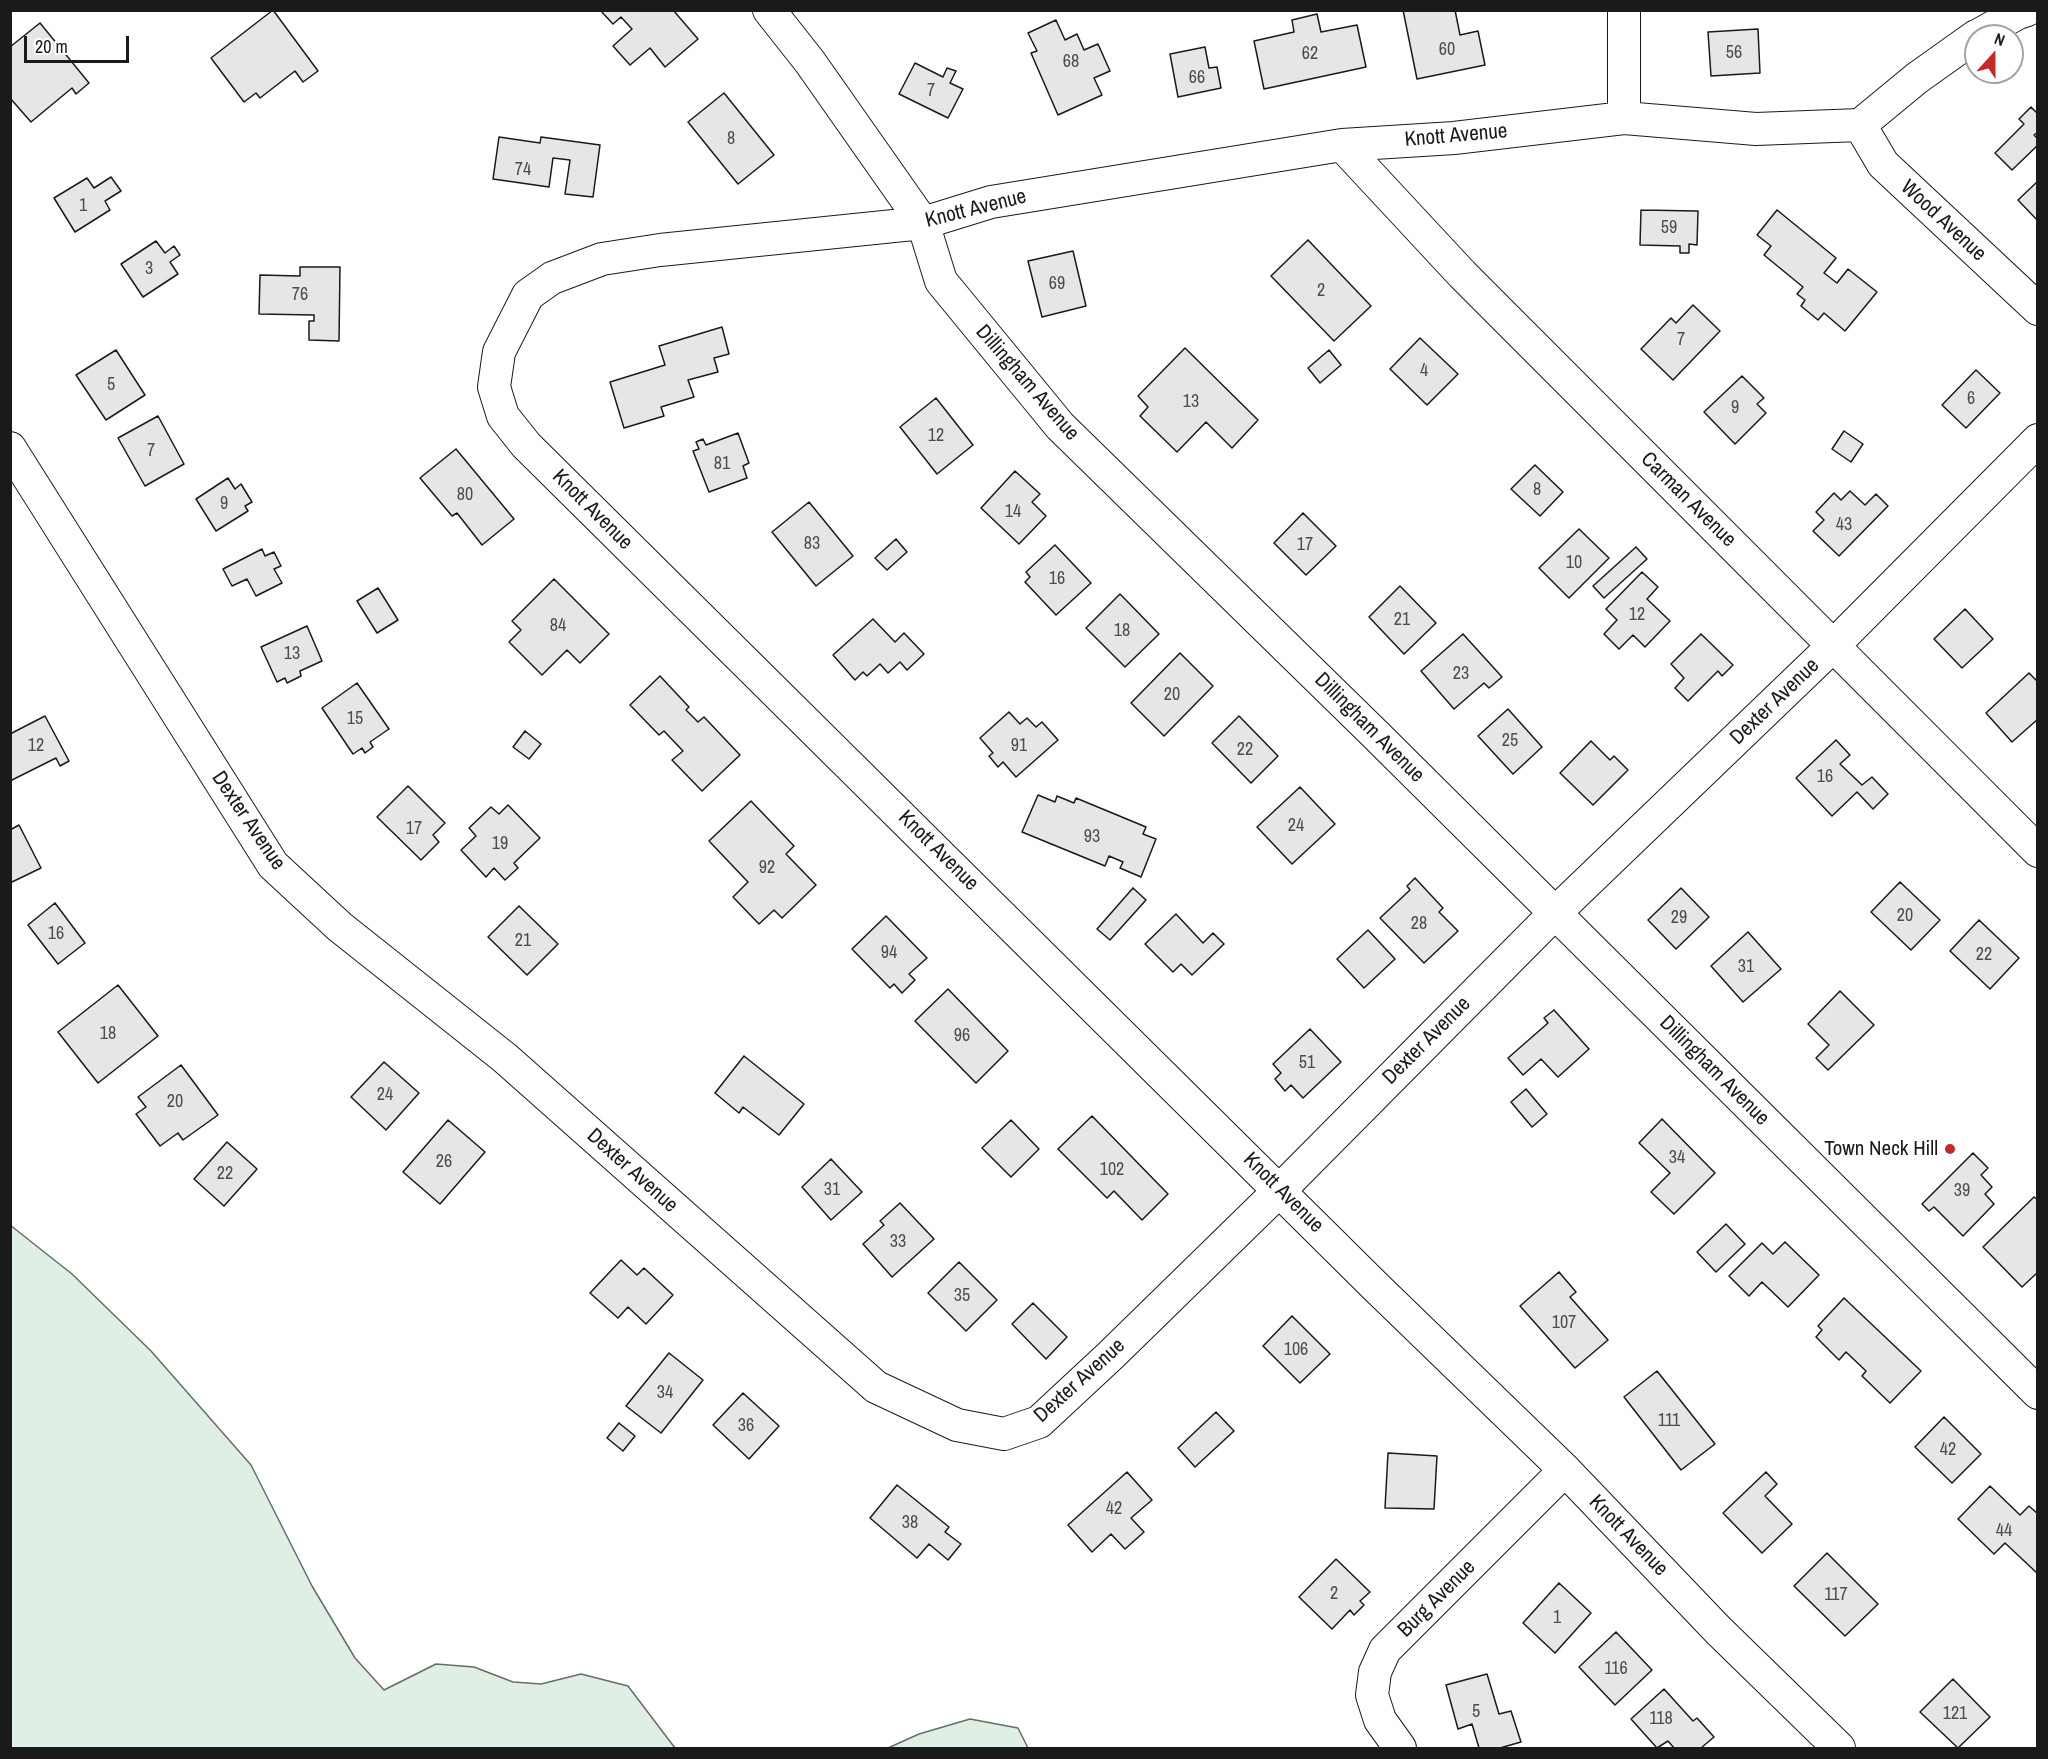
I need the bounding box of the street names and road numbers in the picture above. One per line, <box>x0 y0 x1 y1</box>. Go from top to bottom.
street label: Knott Avenue <box>1404 119 1508 153</box>
street label: Wood Avenue <box>1895 175 1991 267</box>
street label: Knott Avenue <box>923 184 1029 234</box>
street label: Dillingham Avenue <box>970 320 1084 446</box>
street label: Carman Avenue <box>1635 447 1741 553</box>
street label: Knott Avenue <box>547 465 637 555</box>
street label: Dexter Avenue <box>1725 653 1825 751</box>
street label: Dillingham Avenue <box>1309 668 1429 788</box>
street label: Dexter Avenue <box>206 767 290 875</box>
street label: Knott Avenue <box>893 806 983 896</box>
street label: Dexter Avenue <box>1378 992 1476 1090</box>
street label: Dillingham Avenue <box>1654 1011 1774 1131</box>
street label: Dexter Avenue <box>581 1124 683 1218</box>
street label: Knott Avenue <box>1238 1148 1328 1238</box>
street label: Dexter Avenue <box>1029 1334 1131 1428</box>
street label: Knott Avenue <box>1583 1490 1673 1582</box>
street label: Burg Avenue <box>1393 1555 1481 1643</box>

